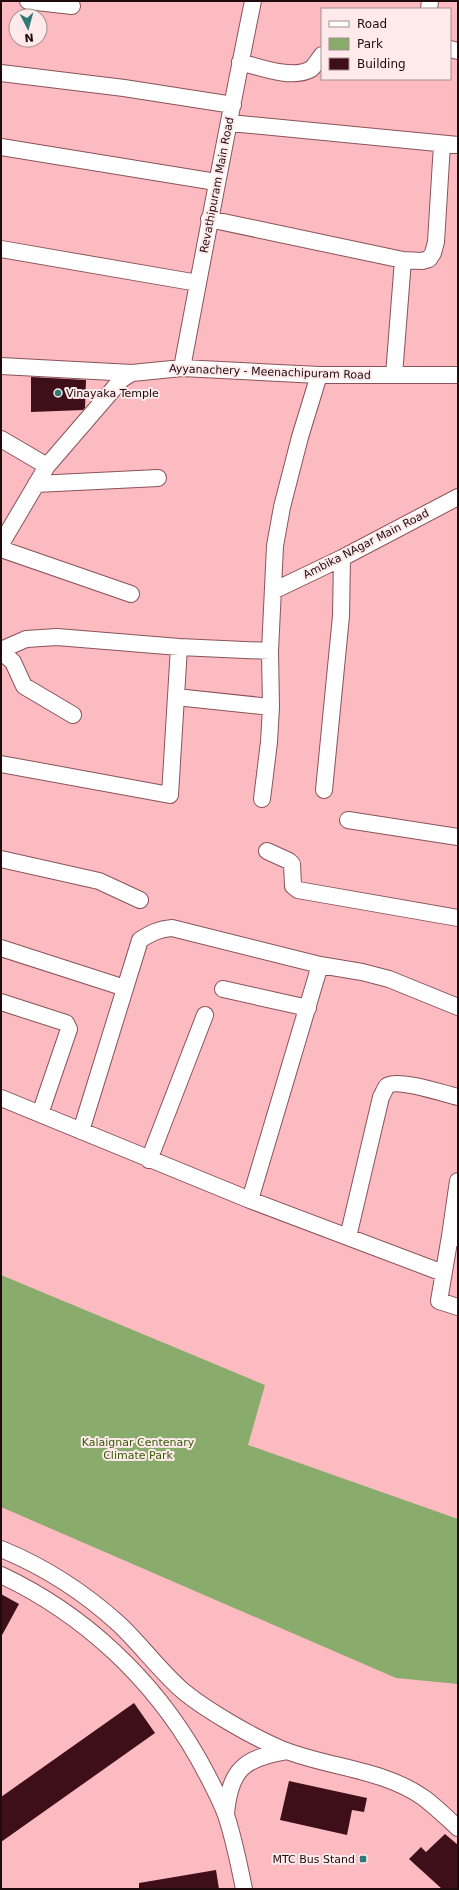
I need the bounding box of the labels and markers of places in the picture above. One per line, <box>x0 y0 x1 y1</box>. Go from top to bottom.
place label: Vinayaka Temple <box>66 387 159 400</box>
marker: Vinayaka Temple <box>53 388 63 398</box>
place label: MTC Bus Stand <box>273 1853 355 1866</box>
marker: MTC Bus Stand <box>358 1854 368 1864</box>

